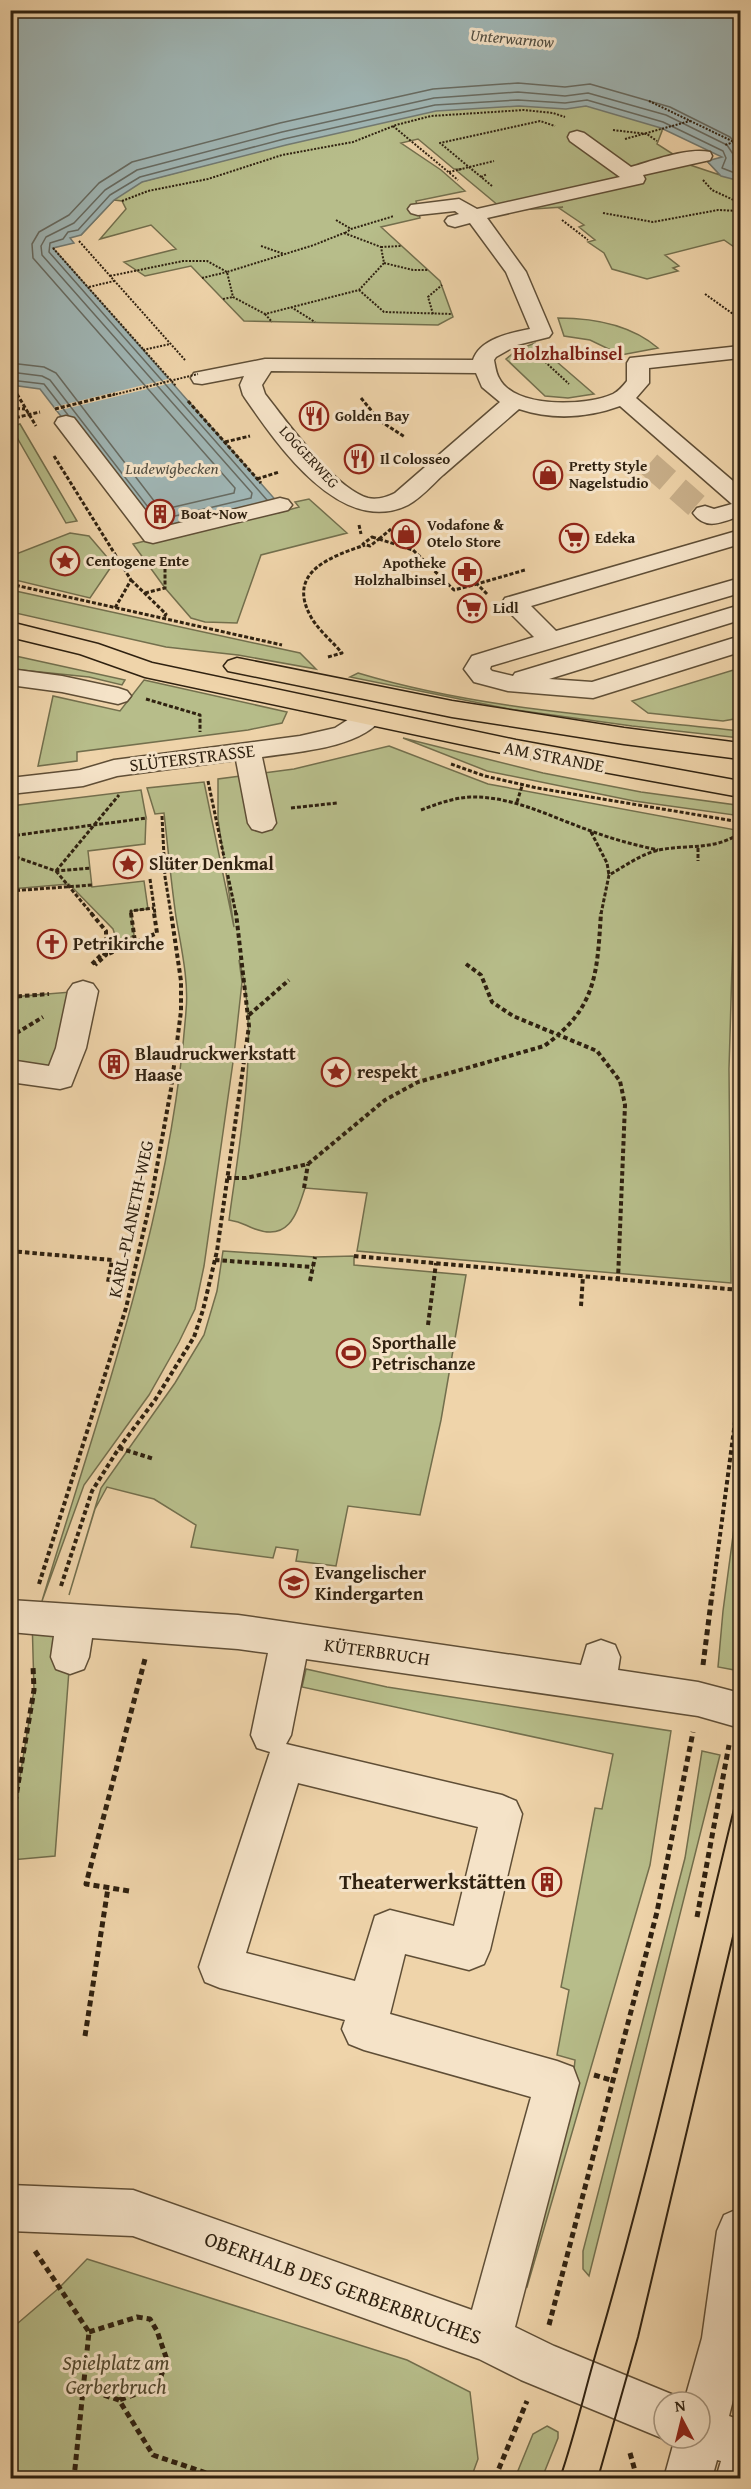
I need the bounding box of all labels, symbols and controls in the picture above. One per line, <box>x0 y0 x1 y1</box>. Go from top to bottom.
water label: Unterwarnow <box>469 22 556 54</box>
district label: Holzhalbinsel <box>513 340 623 367</box>
restaurant icon: Golden Bay <box>298 400 330 432</box>
place label: Golden Bay <box>335 405 410 426</box>
street label: LOGGERWEG <box>275 421 344 493</box>
restaurant icon: Il Colosseo <box>343 443 375 475</box>
place label: Il Colosseo <box>380 448 450 469</box>
place label: Pretty Style Nagelstudio <box>569 455 649 493</box>
water label: Ludewigbecken <box>124 456 219 480</box>
shop icon: Pretty Style Nagelstudio <box>532 459 564 491</box>
building icon: Boat~Now <box>144 498 176 530</box>
place label: Boat~Now <box>181 503 248 524</box>
place label: Vodafone & Otelo Store <box>427 514 504 552</box>
shop icon: Vodafone & Otelo Store <box>390 518 422 550</box>
supermarket icon: Edeka <box>558 522 590 554</box>
place label: Edeka <box>595 527 636 548</box>
place icon: Centogene Ente <box>49 545 81 577</box>
place label: Centogene Ente <box>86 550 189 571</box>
place label: Apotheke Holzhalbinsel <box>354 552 446 590</box>
pharmacy icon: Apotheke Holzhalbinsel <box>451 556 483 588</box>
supermarket icon: Lidl <box>456 592 488 624</box>
place label: Lidl <box>493 597 519 618</box>
street label: AM STRANDE <box>502 734 607 779</box>
street label: SLÜTERSTRASSE <box>128 736 256 779</box>
place icon: Slüter Denkmal <box>112 848 144 880</box>
place label: Slüter Denkmal <box>149 850 274 877</box>
church icon: Petrikirche <box>36 928 68 960</box>
place label: Petrikirche <box>73 930 164 957</box>
place label: Blaudruckwerkstatt Haase <box>135 1040 296 1088</box>
building icon: Blaudruckwerkstatt Haase <box>98 1048 130 1080</box>
place icon: respekt <box>320 1056 352 1088</box>
place label: respekt <box>357 1058 418 1085</box>
street label: KARL-PLANETH-WEG <box>101 1137 160 1300</box>
place label: Sporthalle Petrischanze <box>372 1329 476 1377</box>
sports icon: Sporthalle Petrischanze <box>335 1337 367 1369</box>
place label: Evangelischer Kindergarten <box>315 1559 427 1607</box>
school or university icon: Evangelischer Kindergarten <box>278 1567 310 1599</box>
street label: KÜTERBRUCH <box>323 1631 432 1672</box>
place label: Theaterwerkstätten <box>339 1866 527 1897</box>
building icon: Theaterwerkstätten <box>531 1866 563 1898</box>
street label: OBERHALB DES GERBERBRUCHES <box>200 2223 486 2352</box>
park label: Spielplatz am Gerberbruch <box>62 2347 170 2402</box>
north arrow <box>652 2390 712 2450</box>
text: N <box>673 2393 687 2418</box>

